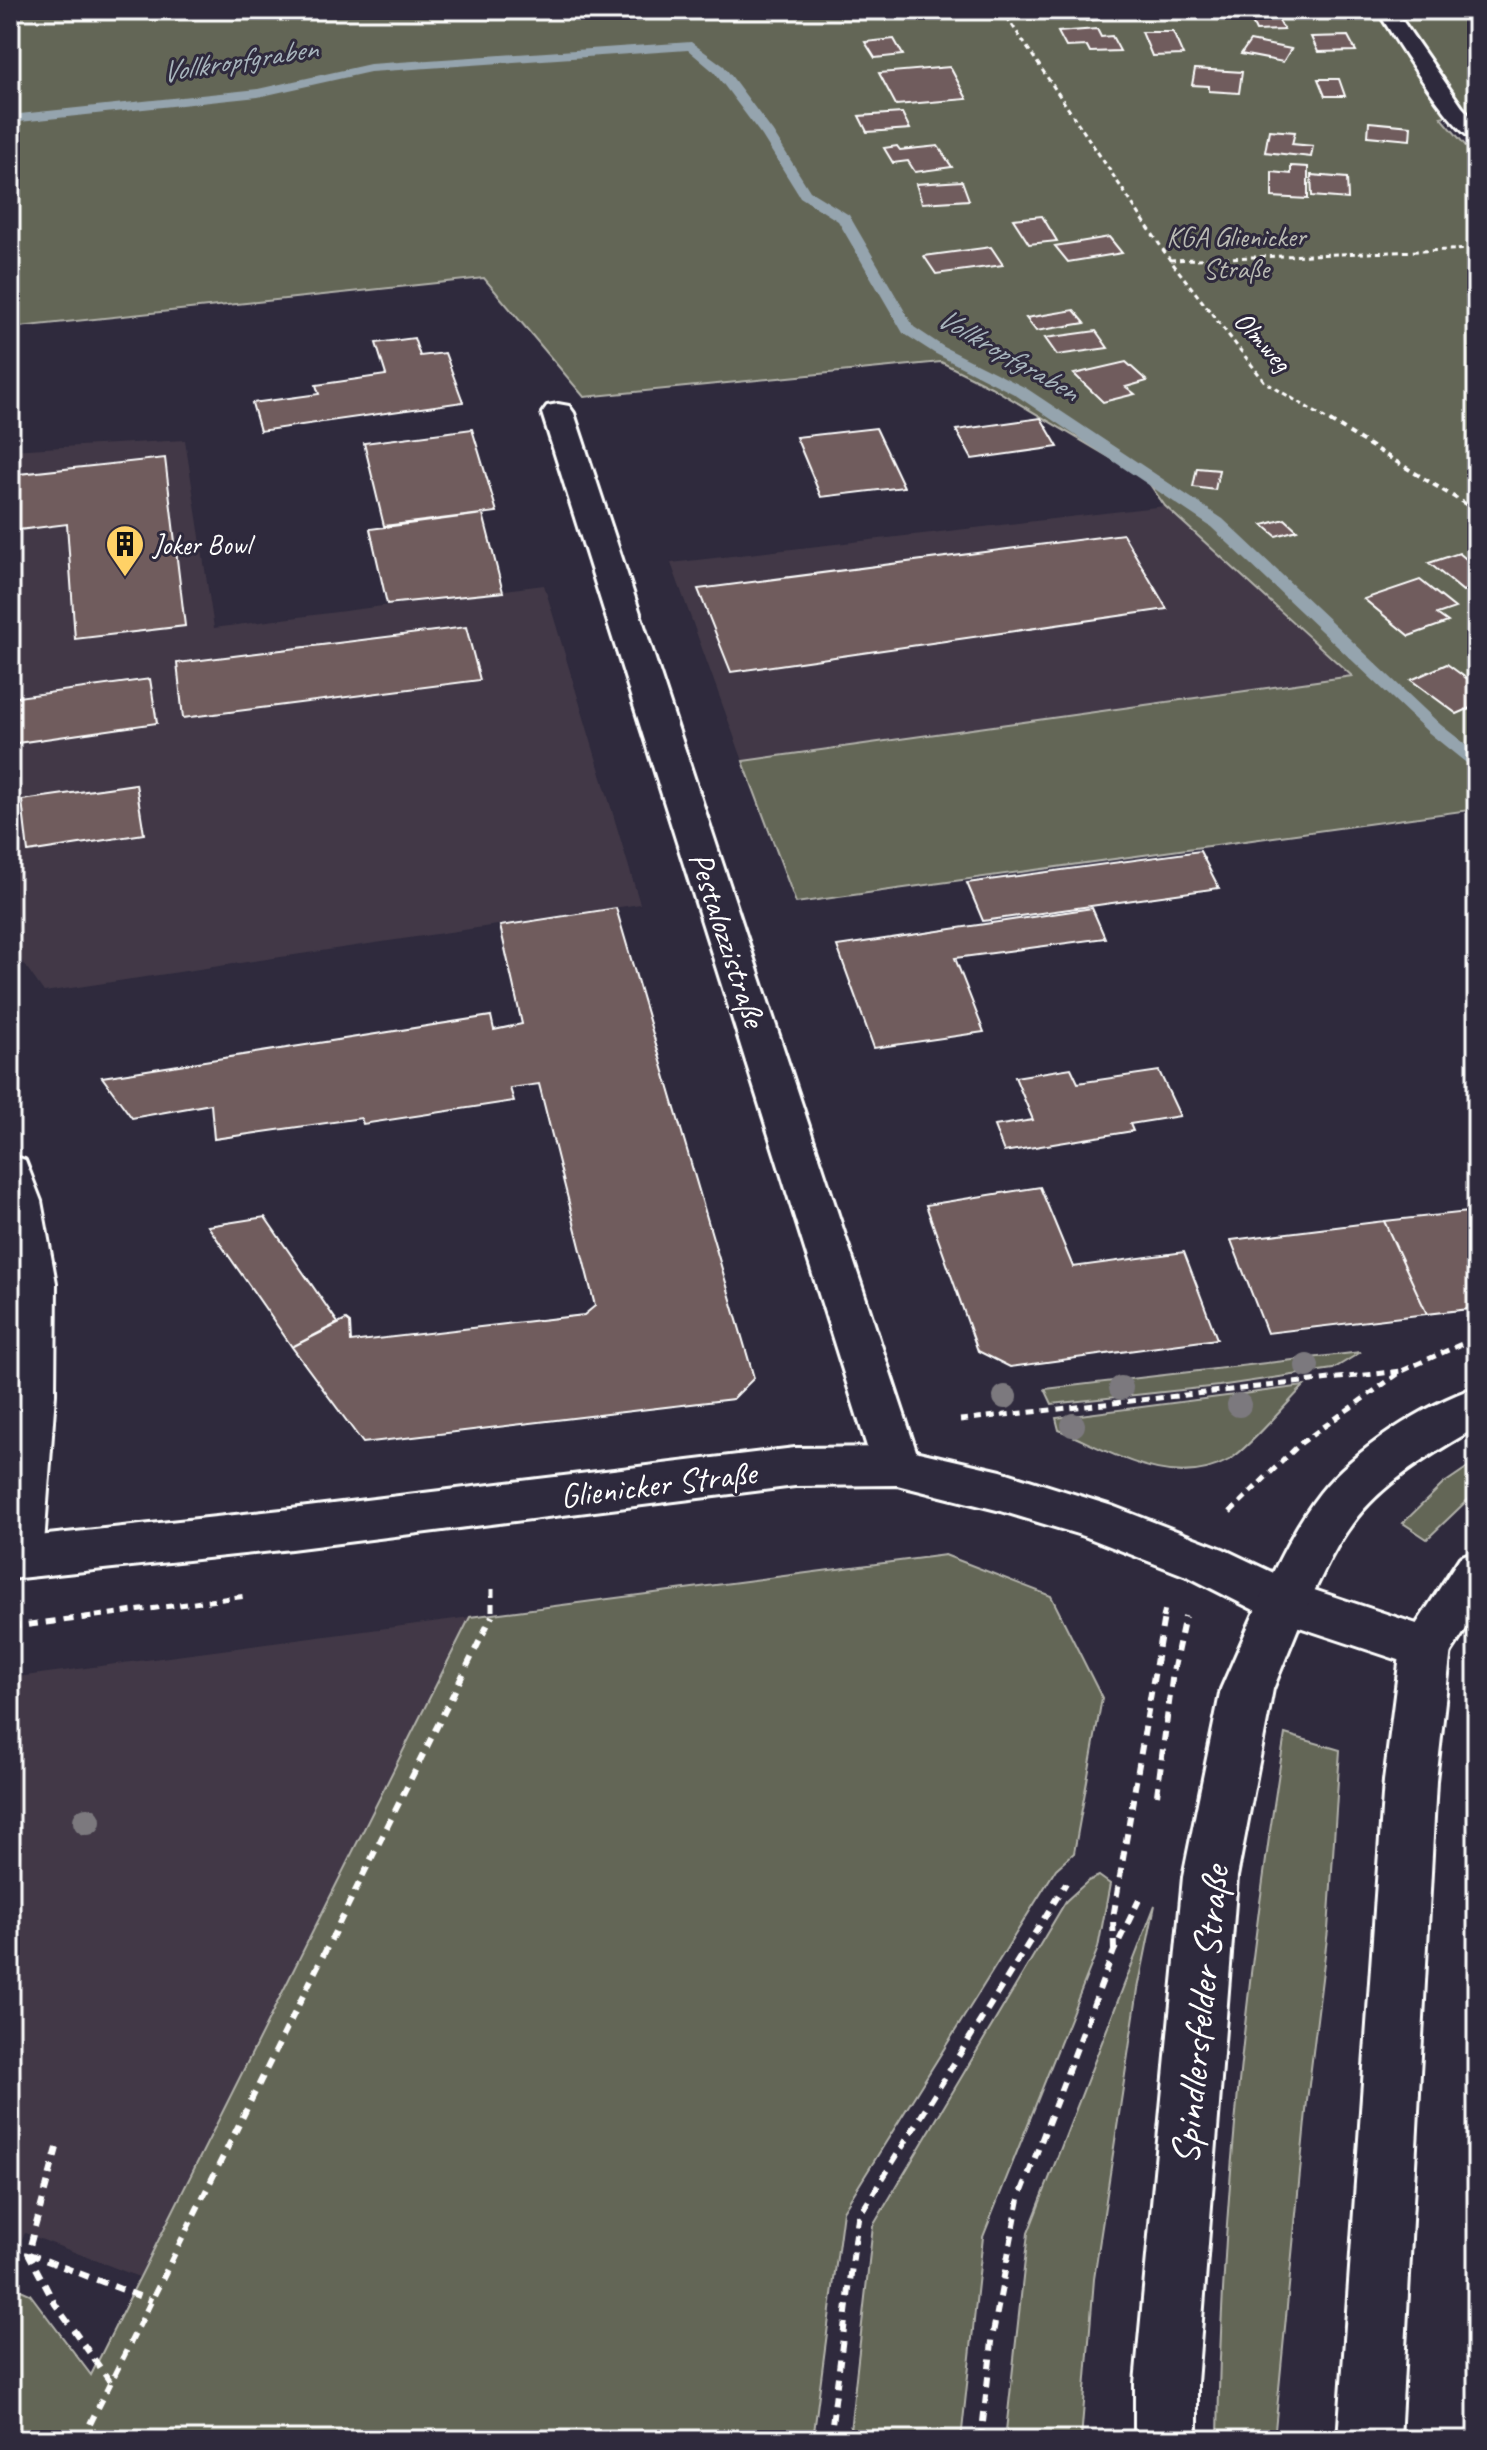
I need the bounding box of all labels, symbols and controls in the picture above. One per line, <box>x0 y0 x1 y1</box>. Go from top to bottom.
water label: Vollkropfgraben <box>158 29 322 91</box>
park label: KGA Glienicker Straße <box>1166 219 1308 286</box>
water label: Vollkropfgraben <box>931 298 1088 411</box>
street label: Olmweg <box>1227 303 1300 379</box>
building icon: Joker Bowl <box>104 523 146 578</box>
place label: Joker Bowl <box>151 527 256 562</box>
street label: Pestalozzistraße <box>680 846 777 1035</box>
street label: Glienicker Straße <box>558 1450 761 1517</box>
street label: Spindlersfelder Straße <box>1159 1860 1241 2167</box>

